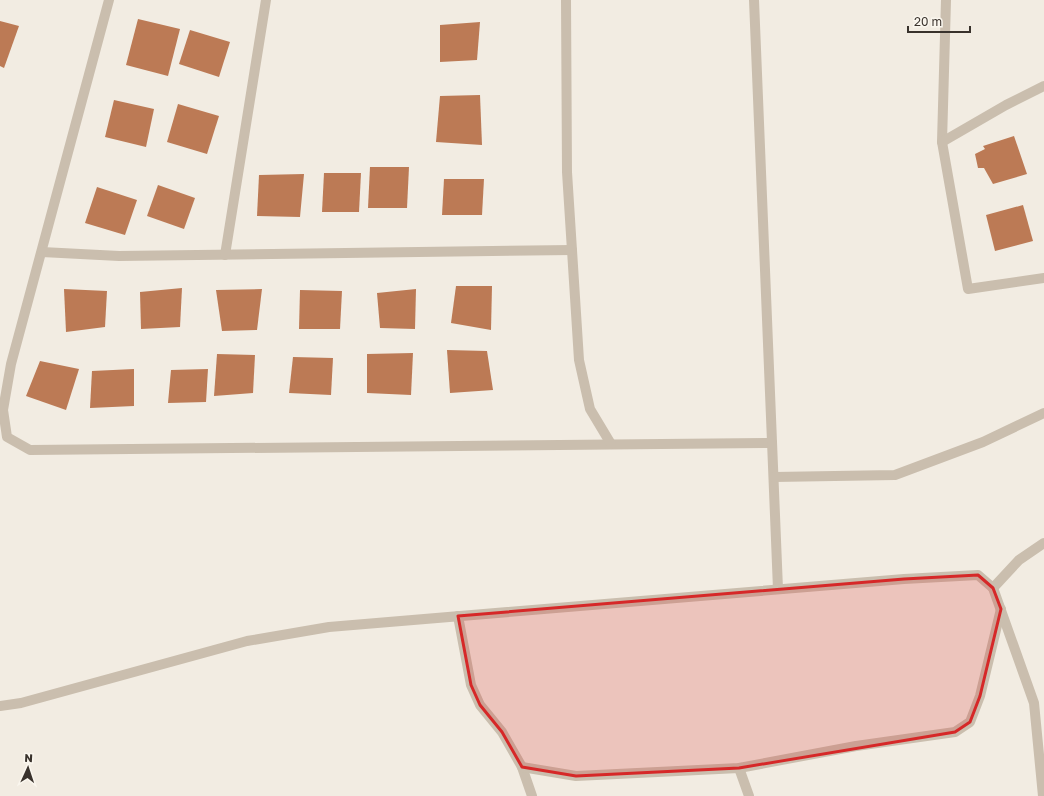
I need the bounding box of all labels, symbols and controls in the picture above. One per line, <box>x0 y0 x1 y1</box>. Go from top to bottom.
scale bar <box>908 8 970 34</box>
text: 20 m <box>914 14 942 29</box>
north arrow <box>8 748 48 788</box>
text: N <box>24 751 33 764</box>

